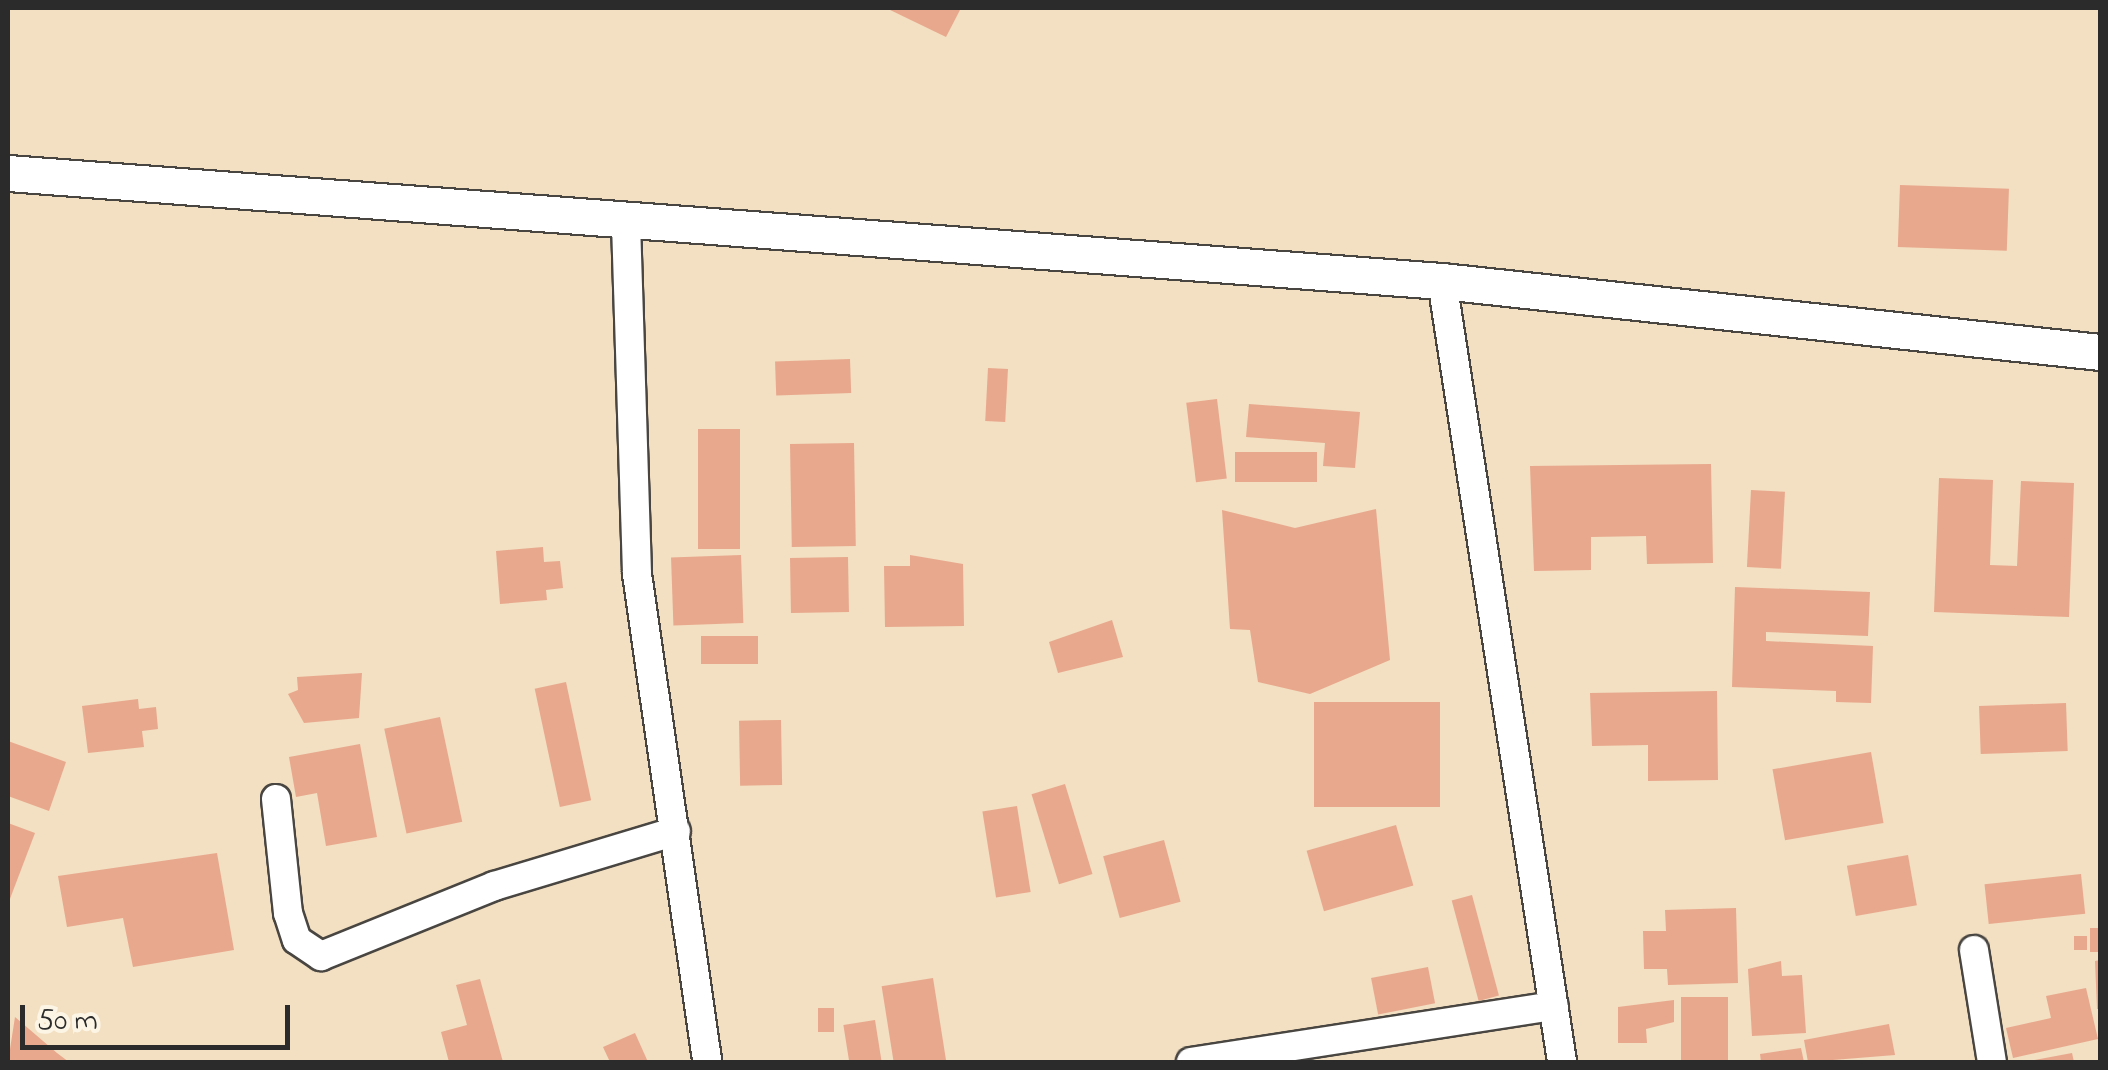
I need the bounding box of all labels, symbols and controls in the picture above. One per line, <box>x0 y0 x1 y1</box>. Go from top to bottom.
scale bar <box>25 985 295 1047</box>
text: 50 m <box>37 1000 98 1044</box>

